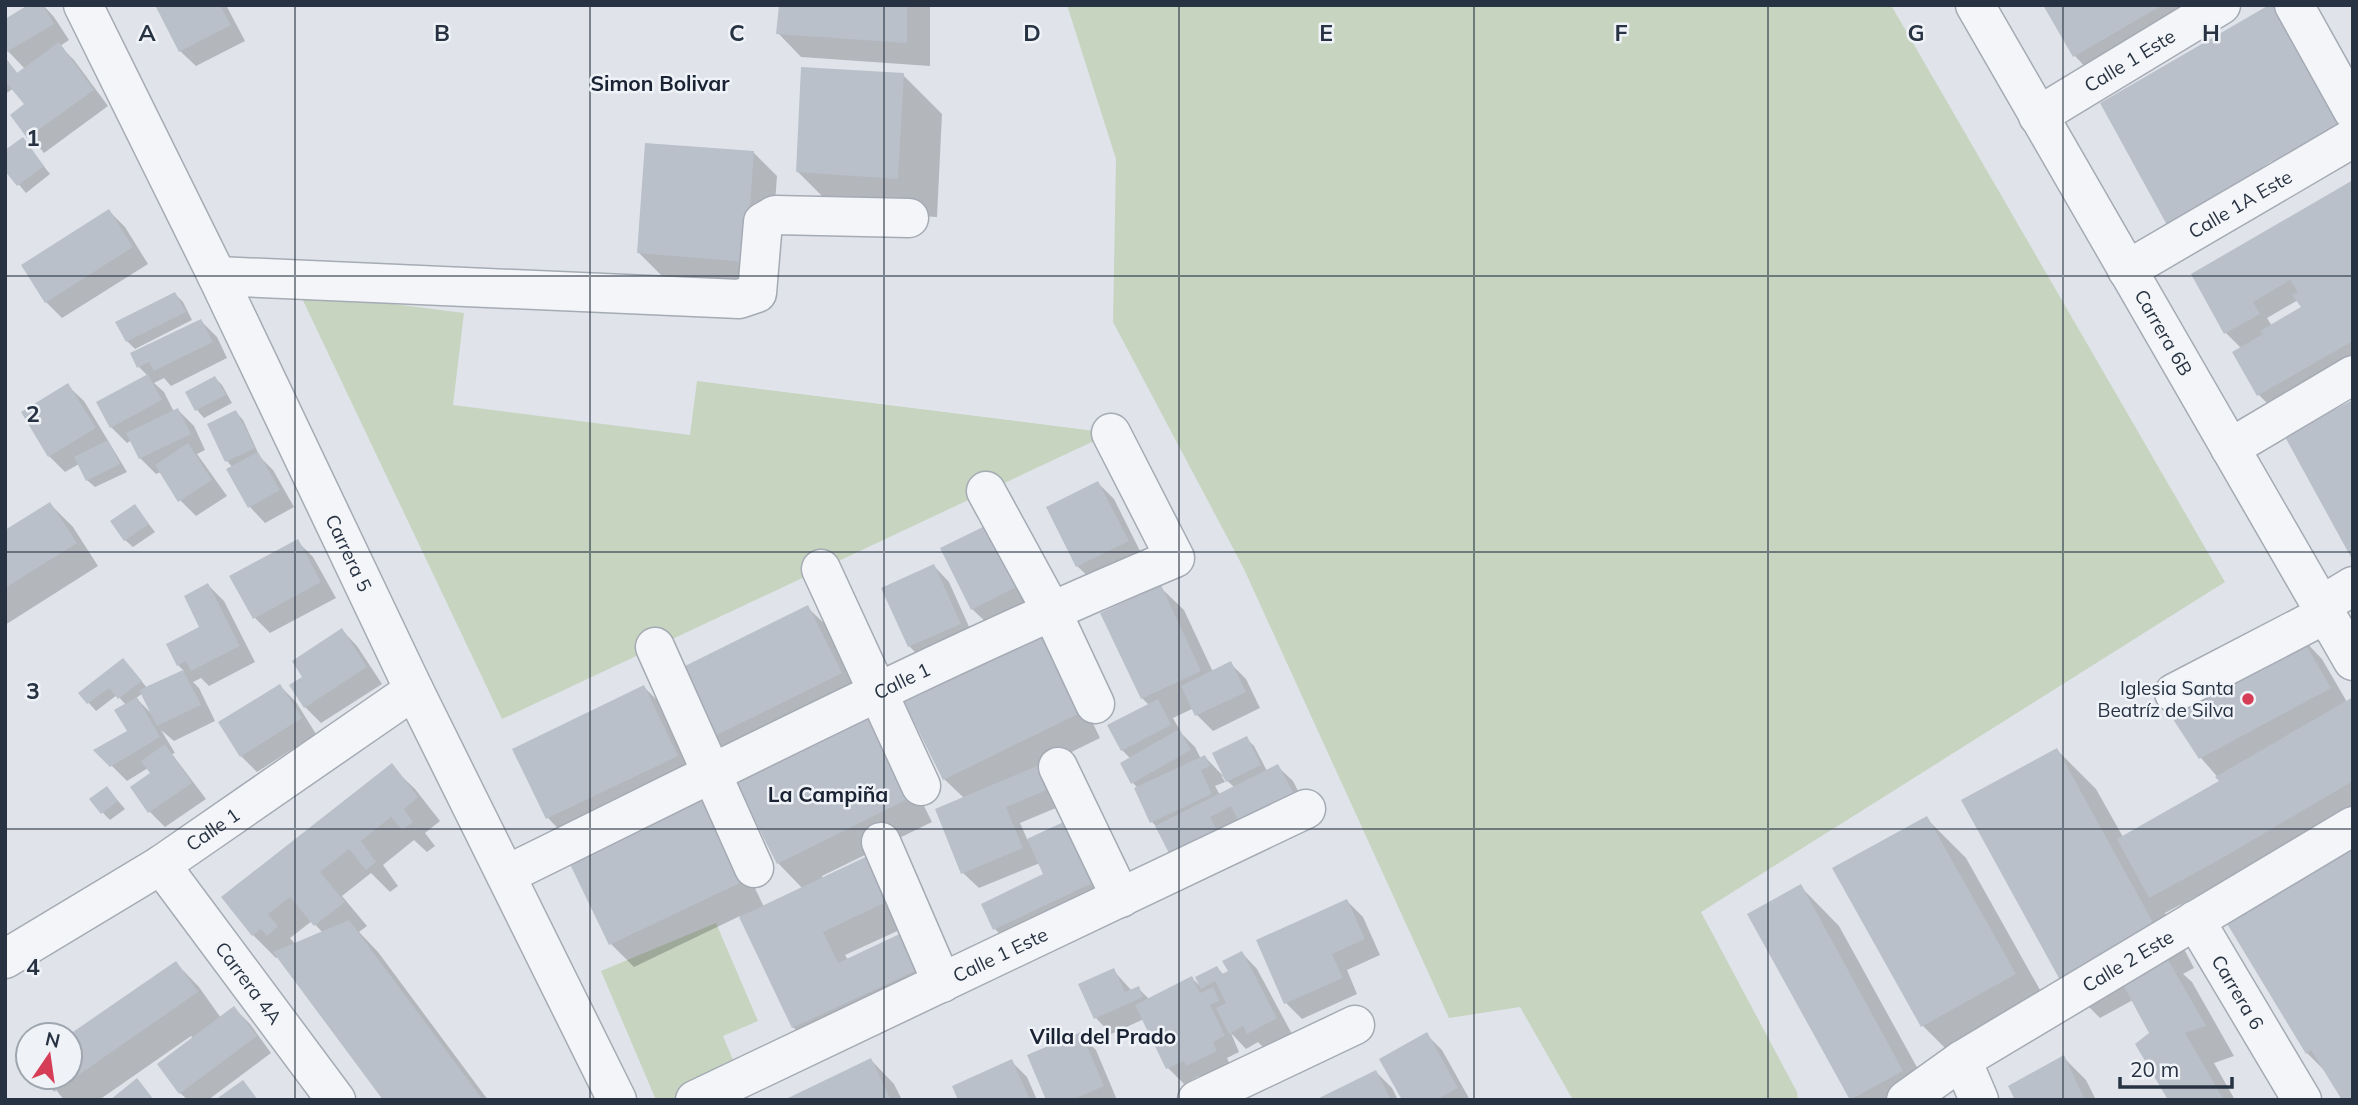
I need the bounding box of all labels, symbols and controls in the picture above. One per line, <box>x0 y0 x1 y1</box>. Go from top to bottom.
text: A <box>138 18 156 47</box>
text: B <box>434 18 450 47</box>
text: C <box>729 18 745 47</box>
text: D <box>1023 18 1041 47</box>
text: E <box>1319 18 1333 47</box>
text: F <box>1614 18 1628 47</box>
text: G <box>1907 18 1925 47</box>
text: H <box>2202 18 2220 47</box>
street label: Calle 1 Este <box>2080 24 2179 97</box>
district label: Simon Bolivar <box>590 70 730 96</box>
text: 1 <box>26 123 40 152</box>
street label: Calle 1A Este <box>2184 164 2296 244</box>
street label: Carrera 6B <box>2129 285 2198 380</box>
text: 2 <box>26 399 40 428</box>
street label: Carrera 5 <box>320 510 377 595</box>
street label: Calle 1 <box>870 657 934 704</box>
text: 3 <box>26 676 40 705</box>
place label: Iglesia Santa Beatríz de Silva <box>2098 676 2234 722</box>
marker: Iglesia Santa Beatríz de Silva <box>2240 691 2256 707</box>
district label: La Campiña <box>768 781 888 807</box>
street label: Calle 1 <box>181 802 244 856</box>
street label: Calle 1 Este <box>949 922 1051 987</box>
street label: Calle 2 Este <box>2078 924 2178 997</box>
street label: Carrera 4A <box>210 937 287 1029</box>
street label: Carrera 6 <box>2206 951 2269 1034</box>
text: 4 <box>26 952 40 981</box>
north arrow <box>14 1021 84 1091</box>
district label: Villa del Prado <box>1029 1023 1176 1049</box>
text: N <box>43 1026 63 1053</box>
scale bar <box>2120 1046 2232 1090</box>
text: 20 m <box>2130 1056 2179 1082</box>

